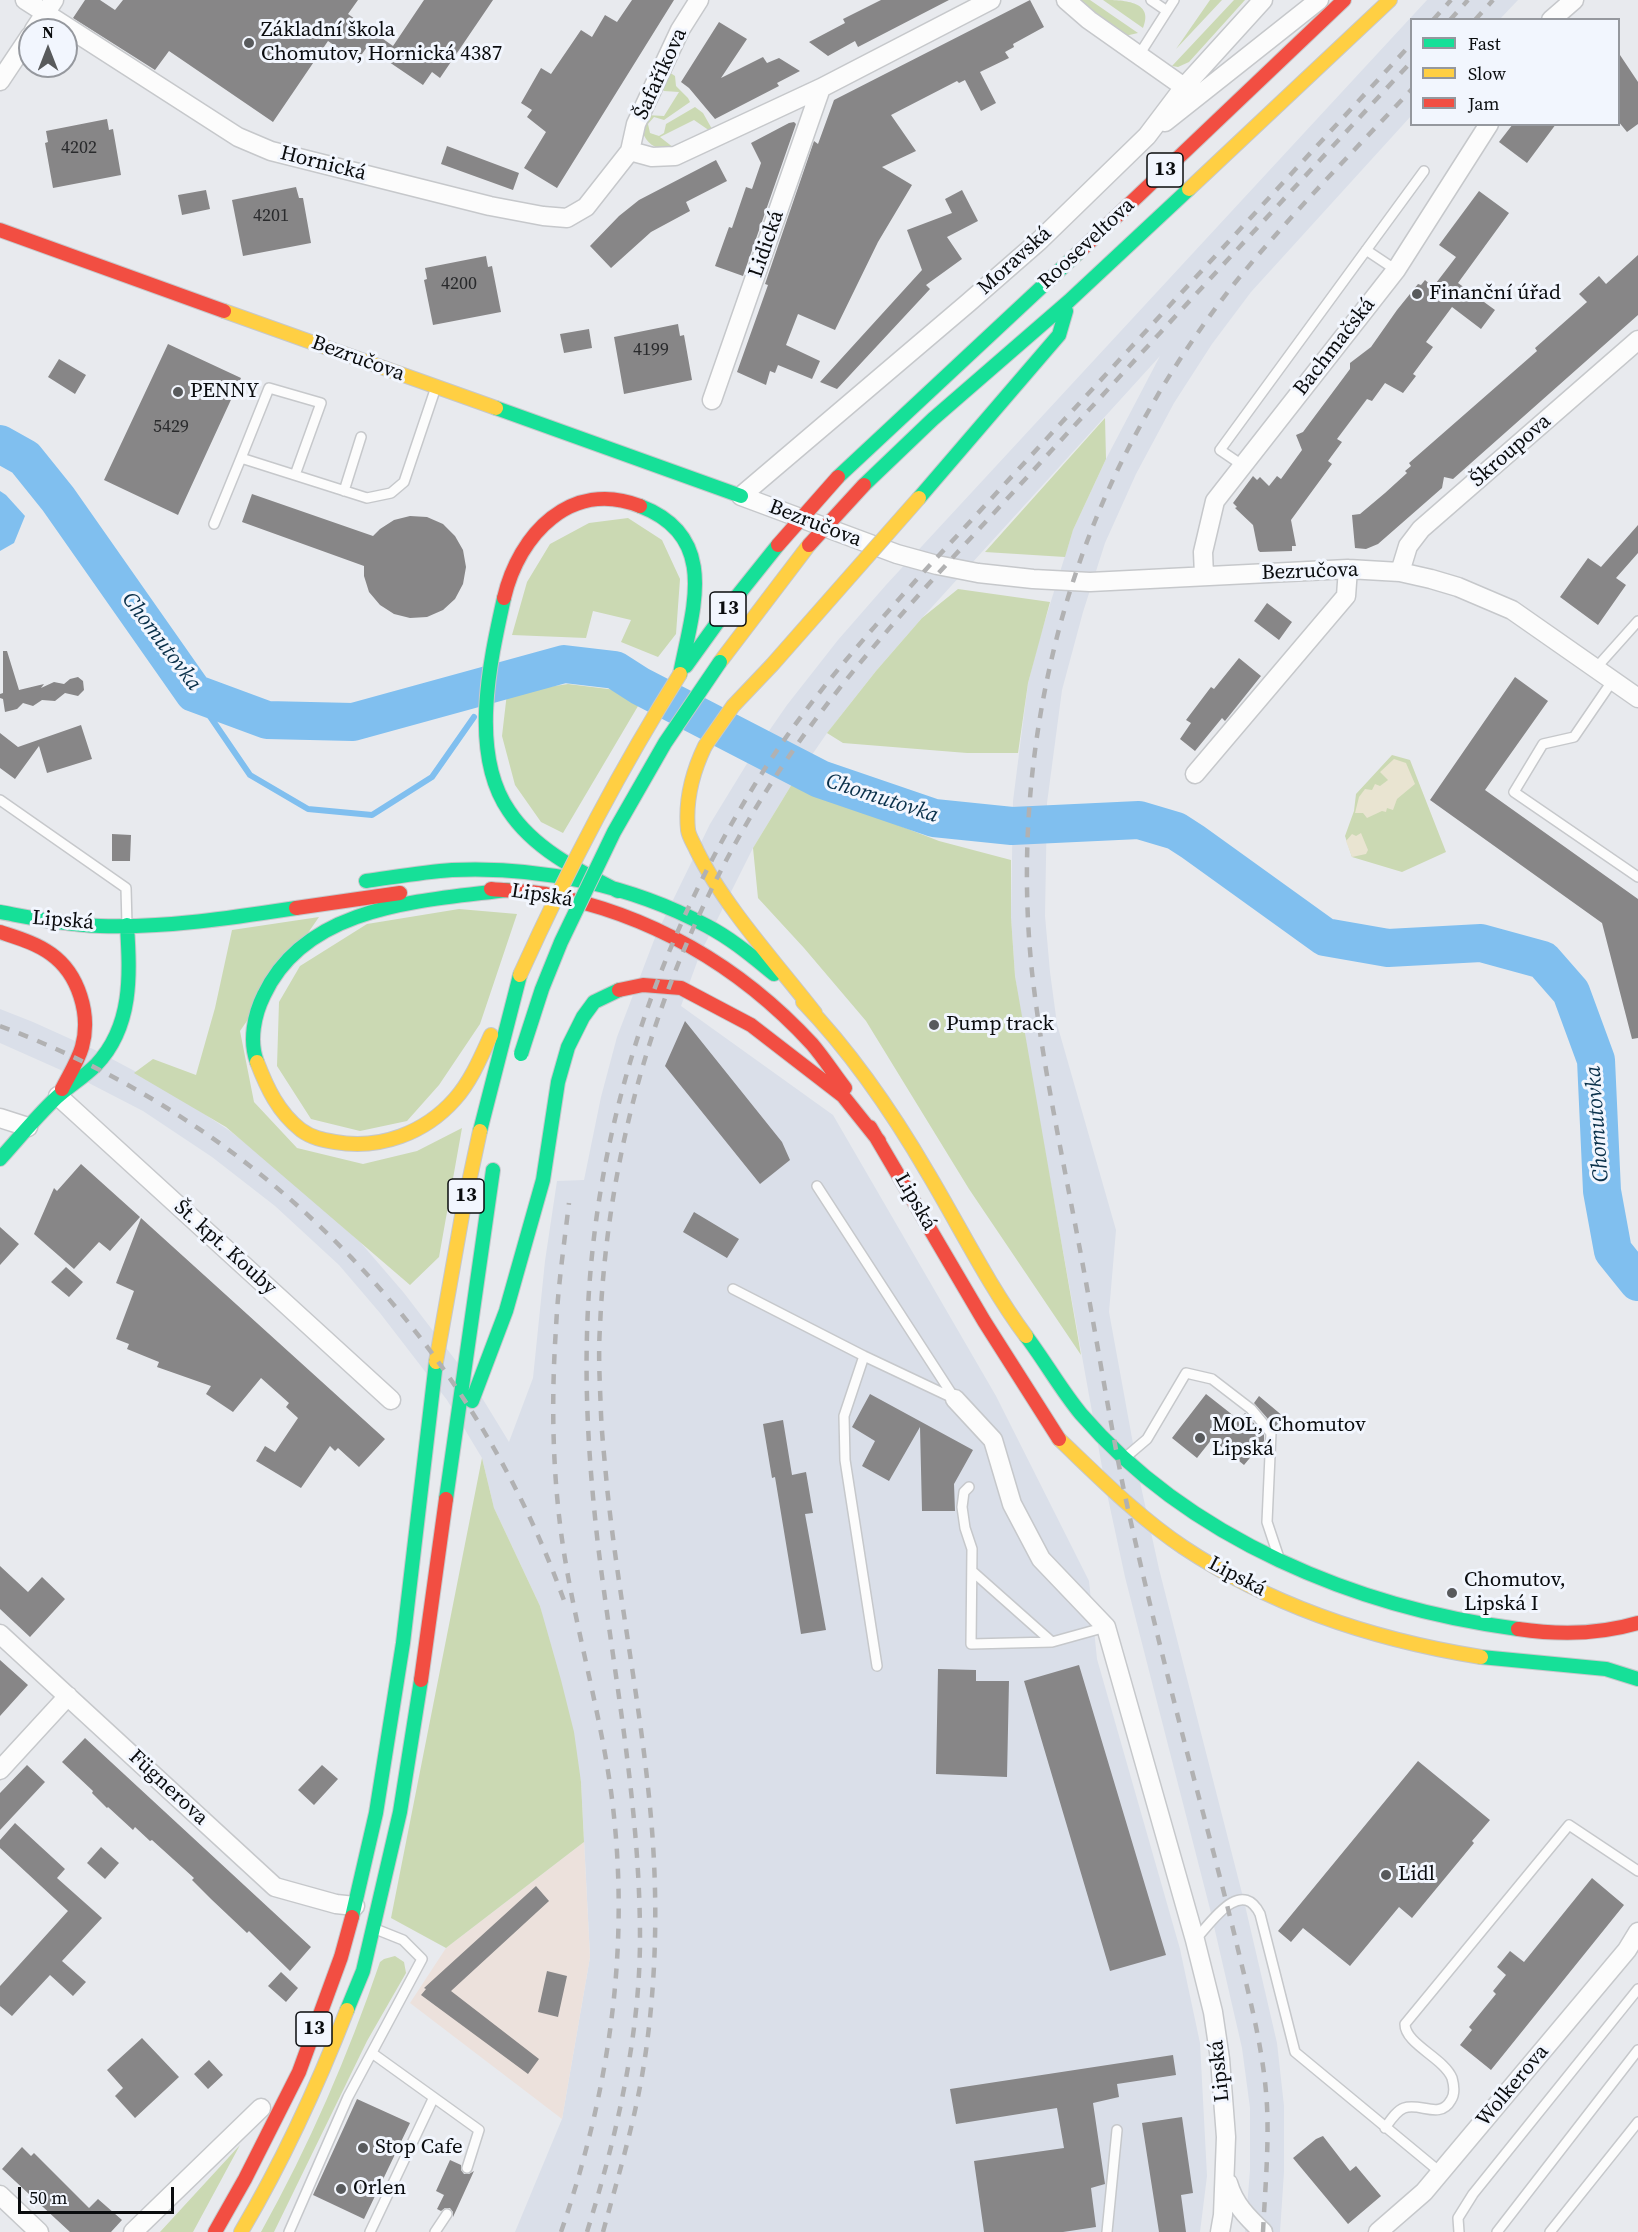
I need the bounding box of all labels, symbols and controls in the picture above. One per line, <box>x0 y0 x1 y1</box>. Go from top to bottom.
north arrow <box>18 18 78 78</box>
place label: Základní škola Chomutov, Hornická 4387 <box>261 18 502 68</box>
legend <box>1410 18 1620 126</box>
text: N <box>42 21 54 43</box>
street label: Šafaříkova <box>629 24 693 124</box>
text: Fast <box>1468 31 1501 56</box>
marker: Základní škola Chomutov, Hornická 4387 <box>242 36 256 50</box>
text: Slow <box>1468 61 1506 86</box>
text: Jam <box>1468 91 1500 116</box>
house number: 4202 <box>61 137 97 159</box>
street label: Hornická <box>277 141 369 187</box>
road number: 13 <box>1147 153 1183 187</box>
street label: Rooseveltova <box>1034 193 1140 295</box>
house number: 4201 <box>253 205 289 227</box>
street label: Lidická <box>744 207 790 281</box>
street label: Moravská <box>973 221 1057 301</box>
house number: 4200 <box>441 273 477 295</box>
place label: Finanční úřad <box>1429 281 1561 307</box>
marker: Finanční úřad <box>1410 287 1424 301</box>
street label: Bachmačská <box>1289 293 1381 401</box>
street label: Bezručova <box>308 331 408 387</box>
house number: 4199 <box>633 339 669 361</box>
place label: PENNY <box>190 379 259 405</box>
marker: PENNY <box>171 385 185 399</box>
street label: Škroupova <box>1465 409 1557 493</box>
house number: 5429 <box>153 416 189 438</box>
street label: Bezručova <box>765 495 865 553</box>
street label: Bezručova <box>1261 558 1359 586</box>
water label: Chomutovka <box>115 587 207 697</box>
road number: 13 <box>710 592 746 626</box>
water label: Chomutovka <box>822 768 942 830</box>
street label: Lipská <box>509 879 575 913</box>
street label: Lipská <box>31 906 95 936</box>
place label: Pump track <box>946 1012 1054 1038</box>
marker: Pump track <box>927 1018 941 1032</box>
water label: Chomutovka <box>1581 1065 1615 1183</box>
street label: Lipská <box>889 1169 941 1235</box>
road number: 13 <box>448 1179 484 1213</box>
street label: Št. kpt. Kouby <box>168 1195 282 1301</box>
place label: MOL, Chomutov Lipská <box>1212 1413 1366 1463</box>
marker: MOL, Chomutov Lipská <box>1193 1431 1207 1445</box>
street label: Lipská <box>1204 1551 1270 1603</box>
place label: Chomutov, Lipská I <box>1464 1568 1566 1618</box>
marker: Chomutov, Lipská I <box>1445 1586 1459 1600</box>
street label: Fügnerova <box>123 1745 213 1831</box>
place label: Lidl <box>1398 1862 1435 1888</box>
marker: Lidl <box>1379 1868 1393 1882</box>
road number: 13 <box>296 2012 332 2046</box>
street label: Lipská <box>1204 2039 1236 2103</box>
street label: Wolkerova <box>1471 2040 1555 2132</box>
place label: Stop Cafe <box>375 2135 463 2161</box>
marker: Stop Cafe <box>356 2141 370 2155</box>
scale bar <box>21 2175 177 2213</box>
place label: Orlen <box>353 2176 406 2202</box>
marker: Orlen <box>334 2182 348 2196</box>
text: 50 m <box>29 2185 67 2210</box>

